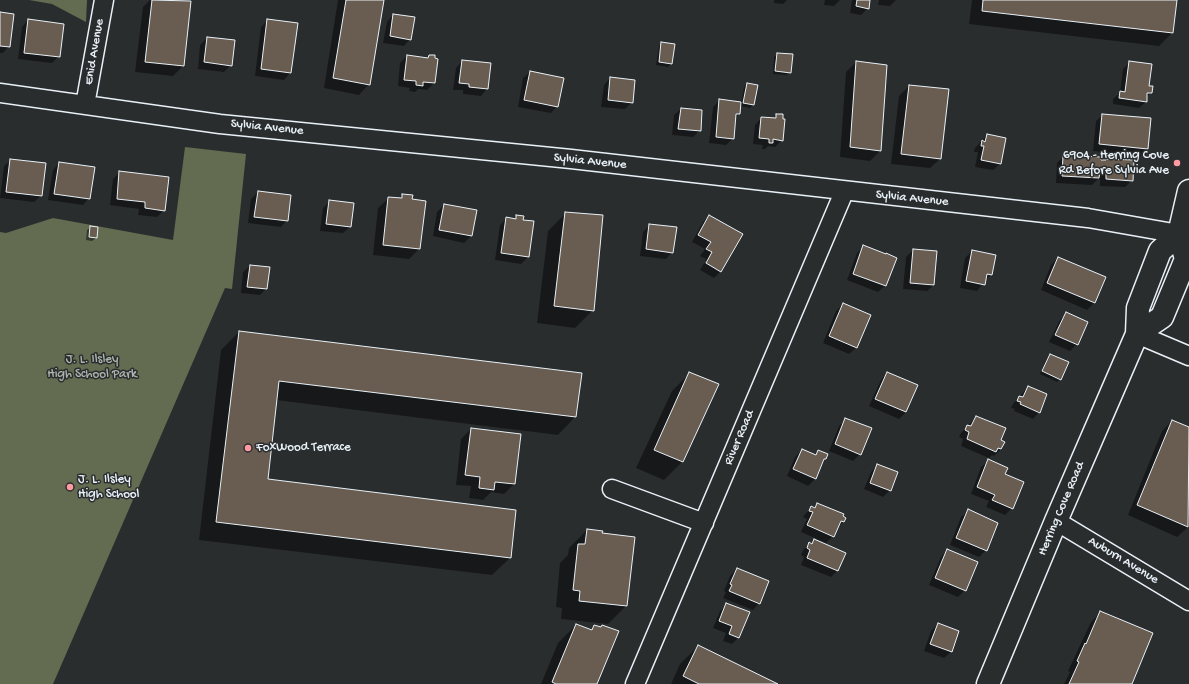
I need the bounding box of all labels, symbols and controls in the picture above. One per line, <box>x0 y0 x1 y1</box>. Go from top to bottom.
street label: Enid Avenue <box>82 18 108 86</box>
street label: Sylvia Avenue <box>230 116 304 140</box>
place label: 6904 - Herring Cove Rd Before Sylvia Ave <box>1059 148 1169 179</box>
street label: Sylvia Avenue <box>553 150 627 174</box>
marker: 6904 - Herring Cove Rd Before Sylvia Ave <box>1172 158 1182 168</box>
street label: Sylvia Avenue <box>875 187 949 211</box>
park label: J. L. Ilsley High School Park <box>47 352 137 383</box>
street label: River Road <box>721 408 759 468</box>
place label: FoxWood Terrace <box>256 440 351 456</box>
marker: FoxWood Terrace <box>243 443 253 453</box>
street label: Herring Cove Road <box>1035 460 1089 558</box>
place label: J. L. Ilsley High School <box>78 472 139 503</box>
marker: J. L. Ilsley High School <box>65 482 75 492</box>
street label: Auburn Avenue <box>1085 534 1161 588</box>

